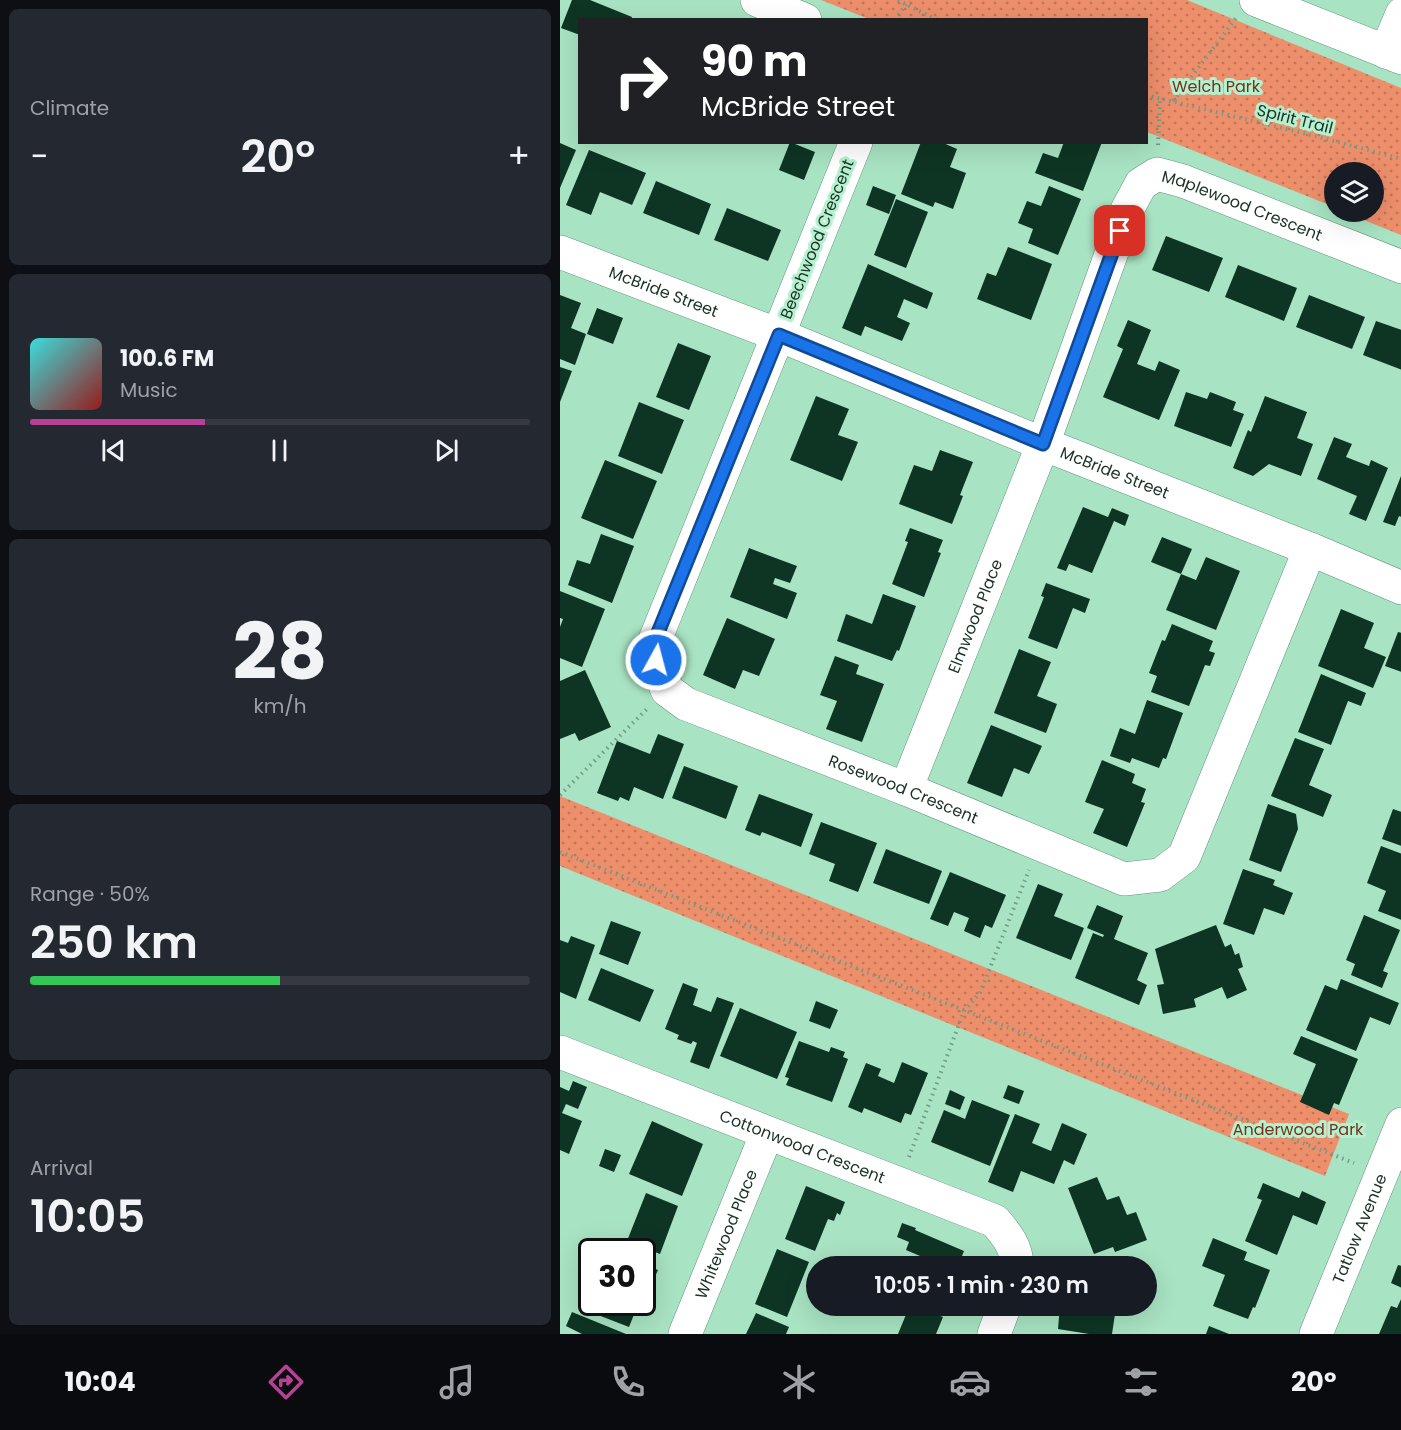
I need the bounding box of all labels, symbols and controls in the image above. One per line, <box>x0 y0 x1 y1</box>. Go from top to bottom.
text: 90 m <box>701 32 808 91</box>
icon: right <box>602 42 680 120</box>
park label: Welch Park <box>1172 75 1261 98</box>
text: McBride Street <box>701 88 895 125</box>
text: Climate <box>30 94 109 122</box>
street label: Spirit Trail <box>1255 98 1335 140</box>
text: 20° <box>240 125 315 188</box>
text: − <box>30 133 48 180</box>
text: + <box>507 133 530 180</box>
street label: Beechwood Crescent <box>774 155 860 322</box>
map controls <box>1324 162 1384 222</box>
button: layers <box>1324 162 1384 222</box>
street label: Maplewood Crescent <box>1159 164 1326 246</box>
pin <box>1094 205 1145 256</box>
icon: arrive <box>1103 214 1136 247</box>
street label: McBride Street <box>606 260 722 323</box>
text: 100.6 FM <box>120 343 214 374</box>
text: Music <box>120 376 178 404</box>
icon: previous <box>97 434 130 467</box>
icon: pause <box>263 434 296 467</box>
icon: next <box>430 434 463 467</box>
street label: McBride Street <box>1057 440 1173 504</box>
street label: Elmwood Place <box>942 556 1008 677</box>
text: 28 <box>232 597 328 706</box>
position arrow <box>624 628 688 692</box>
text: km/h <box>253 692 307 720</box>
street label: Rosewood Crescent <box>825 749 982 829</box>
text: Range · 50% <box>30 880 150 908</box>
text: 250 km <box>30 911 198 974</box>
street label: Cottonwood Crescent <box>716 1104 889 1189</box>
park label: Anderwood Park <box>1233 1118 1364 1141</box>
text: Arrival <box>30 1154 93 1182</box>
street label: Whitewood Place <box>689 1166 763 1302</box>
street label: Tatlow Avenue <box>1326 1170 1392 1287</box>
text: 10:05 <box>30 1185 145 1248</box>
speed limit sign: 30 <box>578 1238 656 1316</box>
text: 10:05 · 1 min · 230 m <box>874 1270 1089 1301</box>
icon: directions <box>265 1361 307 1403</box>
icon: music <box>436 1361 478 1403</box>
icon: phone <box>607 1361 649 1403</box>
icon: climate <box>778 1361 820 1403</box>
icon: car <box>949 1361 991 1403</box>
icon: filters <box>1120 1361 1162 1403</box>
text: 10:04 <box>65 1363 136 1400</box>
text: 20° <box>1291 1363 1336 1400</box>

